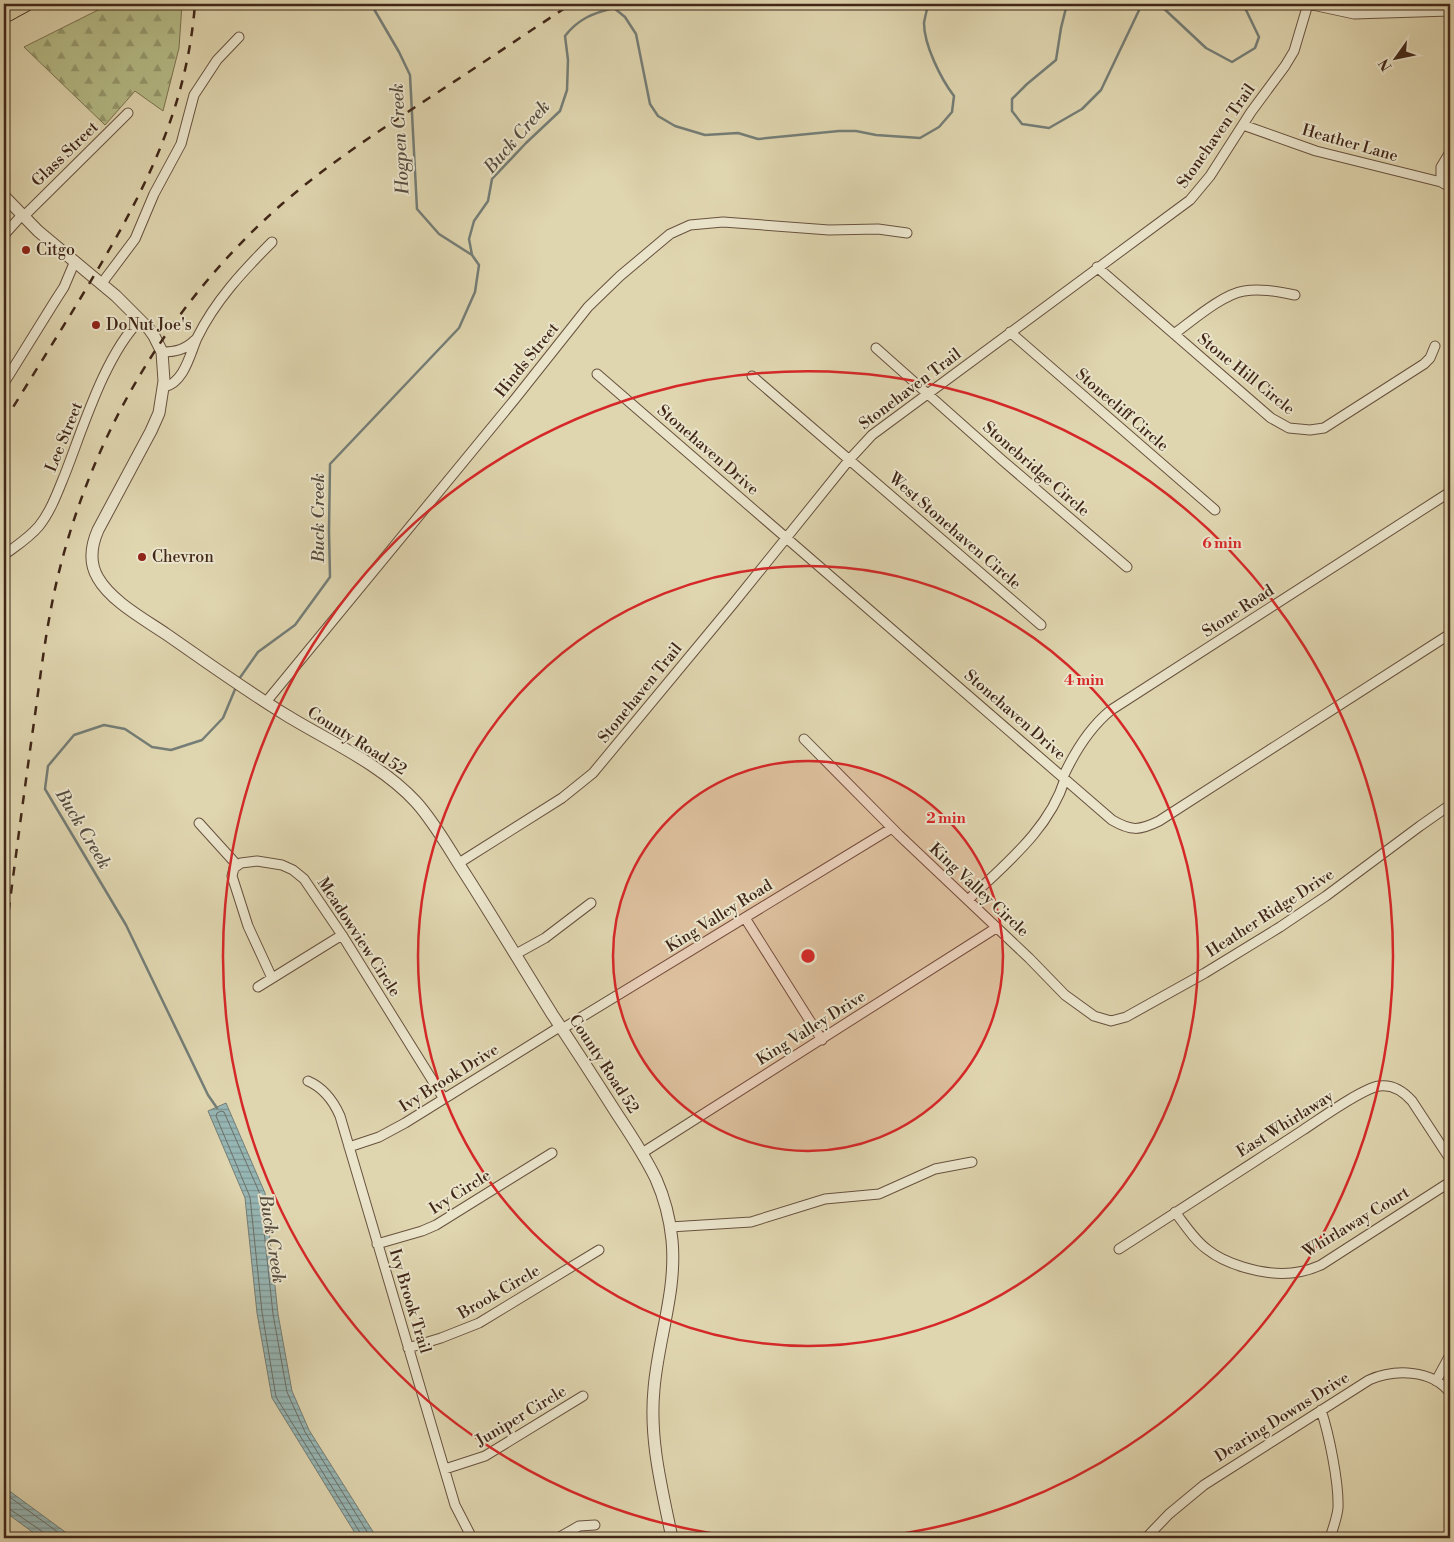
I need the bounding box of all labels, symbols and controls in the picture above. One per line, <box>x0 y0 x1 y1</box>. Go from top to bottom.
north arrow <box>1372 32 1422 82</box>
text: N <box>1375 55 1397 74</box>
street label: Stonehaven Trail <box>1173 80 1260 192</box>
water label: Hogpen Creek <box>386 83 414 196</box>
water label: Buck Creek <box>478 96 555 179</box>
street label: Glass Street <box>27 117 103 191</box>
street label: Heather Lane <box>1300 120 1400 166</box>
place label: Citgo <box>36 240 75 260</box>
marker: Citgo <box>20 244 32 256</box>
place label: DoNut Joe's <box>106 315 192 335</box>
street label: Hinds Street <box>491 318 563 401</box>
marker: DoNut Joe's <box>90 319 102 331</box>
street label: Stone Hill Circle <box>1193 329 1299 419</box>
street label: Stonehaven Trail <box>855 344 965 434</box>
street label: Stonecliff Circle <box>1071 364 1173 456</box>
street label: Lee Street <box>41 399 87 475</box>
street label: Stonehaven Drive <box>653 400 763 500</box>
street label: Stonebridge Circle <box>978 417 1094 521</box>
street label: West Stonehaven Circle <box>884 467 1025 594</box>
water label: Buck Creek <box>307 473 330 564</box>
text: 6 min <box>1202 534 1243 553</box>
place label: Chevron <box>152 547 214 567</box>
marker: Chevron <box>136 551 148 563</box>
street label: Stone Road <box>1198 580 1278 642</box>
street label: Stonehaven Trail <box>594 639 687 747</box>
street label: Stonehaven Drive <box>960 665 1070 765</box>
text: 4 min <box>1064 671 1105 690</box>
street label: County Road 52 <box>303 702 411 780</box>
water label: Buck Creek <box>50 784 116 873</box>
text: 2 min <box>926 809 966 828</box>
street label: King Valley Circle <box>925 839 1033 941</box>
street label: Heather Ridge Drive <box>1202 864 1338 962</box>
street label: Meadowview Circle <box>313 873 405 1001</box>
street label: King Valley Road <box>662 875 776 957</box>
centre of rings <box>799 947 817 965</box>
street label: King Valley Drive <box>752 986 870 1070</box>
street label: County Road 52 <box>565 1011 643 1117</box>
street label: Ivy Brook Drive <box>396 1039 502 1117</box>
street label: East Whirlaway <box>1233 1086 1337 1162</box>
street label: Ivy Circle <box>425 1165 495 1219</box>
street label: Whirlaway Court <box>1298 1182 1413 1262</box>
water label: Buck Creek <box>253 1192 290 1285</box>
street label: Ivy Brook Trail <box>385 1246 435 1356</box>
street label: Brook Circle <box>454 1260 544 1324</box>
street label: Dearing Downs Drive <box>1211 1367 1353 1467</box>
street label: Juniper Circle <box>471 1381 570 1451</box>

